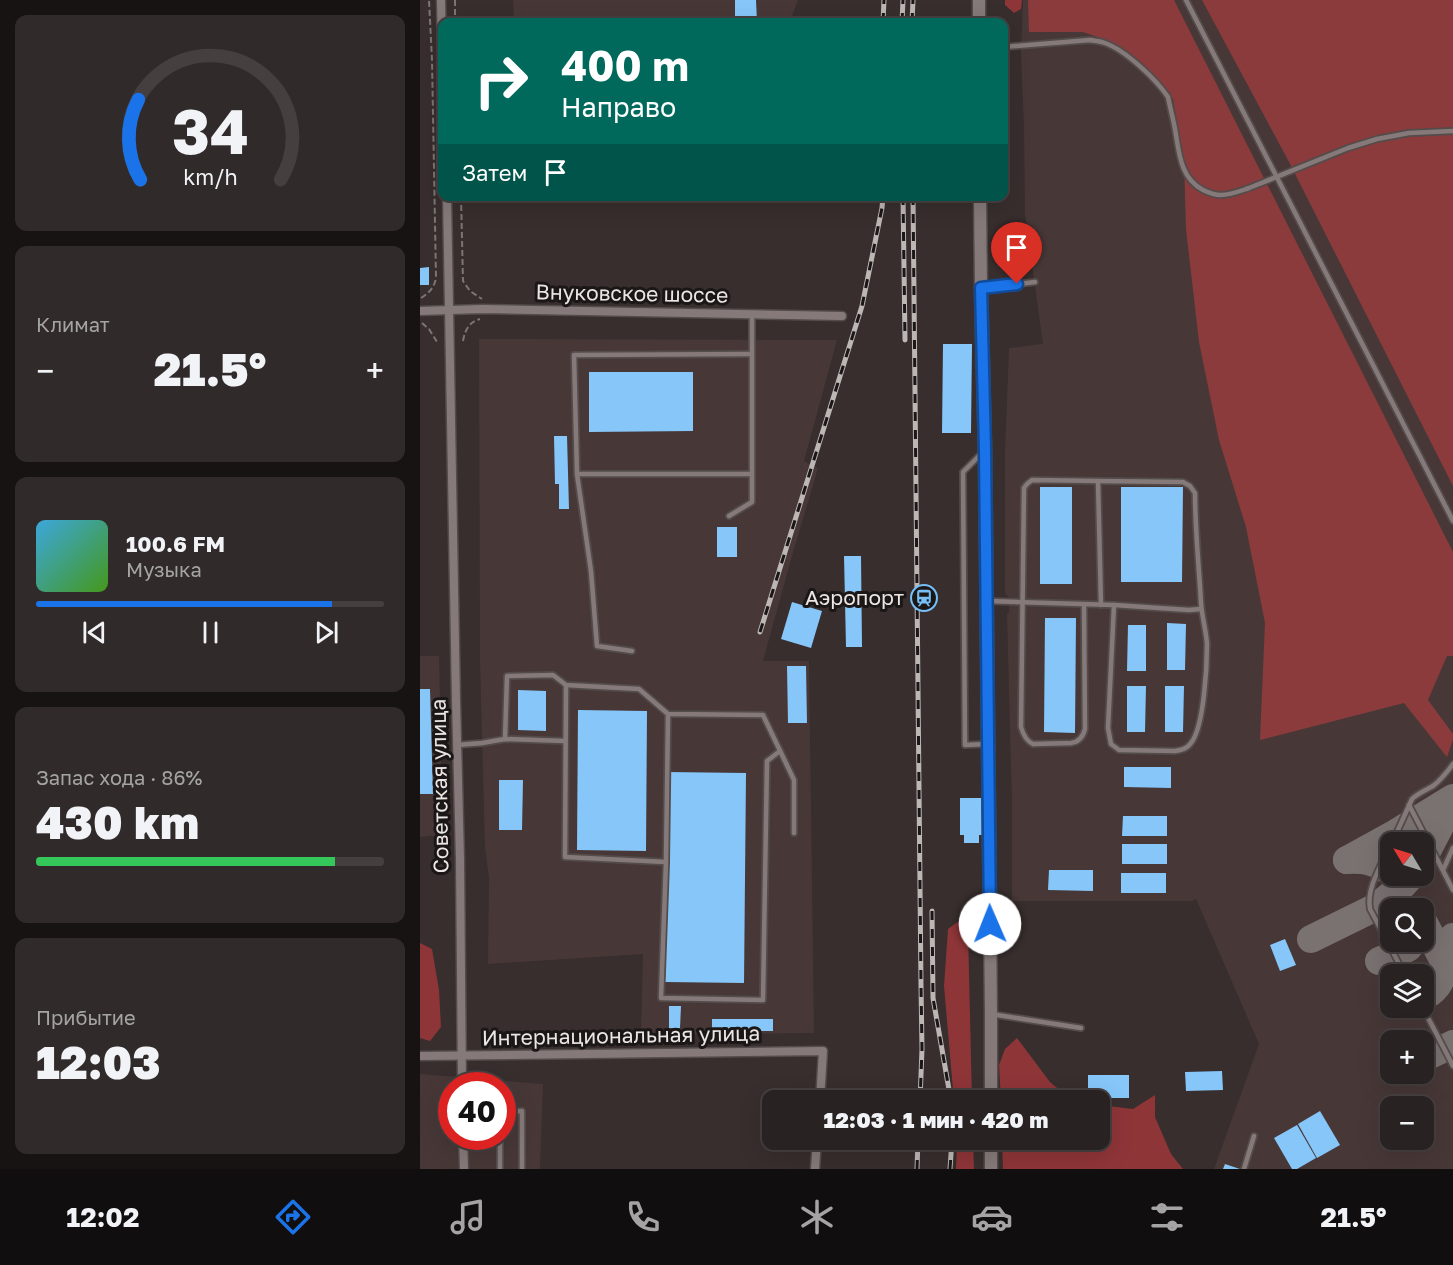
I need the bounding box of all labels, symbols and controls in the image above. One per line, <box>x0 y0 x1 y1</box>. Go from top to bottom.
text: 400 m <box>561 40 689 90</box>
icon: right <box>462 42 540 120</box>
text: Направо <box>561 91 676 123</box>
text: 34 <box>171 93 249 168</box>
icon: arrive <box>539 156 572 189</box>
text: Затем <box>462 159 527 186</box>
text: km/h <box>183 164 237 190</box>
pin <box>991 222 1042 284</box>
icon: arrive <box>1000 231 1033 264</box>
street label: Внуковское шоссе <box>536 278 729 308</box>
text: Климат <box>36 312 110 336</box>
text: 21.5° <box>154 342 266 396</box>
text: − <box>36 351 54 390</box>
text: + <box>366 351 384 390</box>
text: 100.6 FM <box>126 530 225 557</box>
text: Музыка <box>126 557 202 581</box>
station icon: Аэропорт <box>909 583 939 613</box>
place label: Аэропорт <box>805 584 904 610</box>
icon: previous <box>78 616 111 649</box>
icon: pause <box>194 616 227 649</box>
icon: next <box>310 616 343 649</box>
street label: Советская улица <box>424 698 454 874</box>
text: Запас хода · 86% <box>36 765 202 789</box>
text: 430 km <box>36 795 199 849</box>
north arrow <box>1380 832 1434 886</box>
map controls <box>1380 832 1434 1150</box>
position arrow <box>958 892 1022 956</box>
button: search <box>1380 898 1434 952</box>
button: layers <box>1380 964 1434 1018</box>
text: Прибытие <box>36 1005 136 1029</box>
street label: Интернациональная улица <box>482 1020 760 1050</box>
button: + <box>1380 1030 1434 1084</box>
text: 12:03 <box>36 1035 161 1089</box>
speed limit sign: 40 <box>438 1072 516 1150</box>
button: − <box>1380 1096 1434 1150</box>
text: 12:03 · 1 мин · 420 m <box>824 1106 1048 1133</box>
icon: directions <box>272 1196 314 1238</box>
icon: music <box>447 1196 489 1238</box>
icon: phone <box>622 1196 664 1238</box>
icon: climate <box>796 1196 838 1238</box>
icon: car <box>971 1196 1013 1238</box>
icon: filters <box>1146 1196 1188 1238</box>
text: 12:02 <box>66 1201 139 1233</box>
text: 21.5° <box>1321 1201 1387 1233</box>

